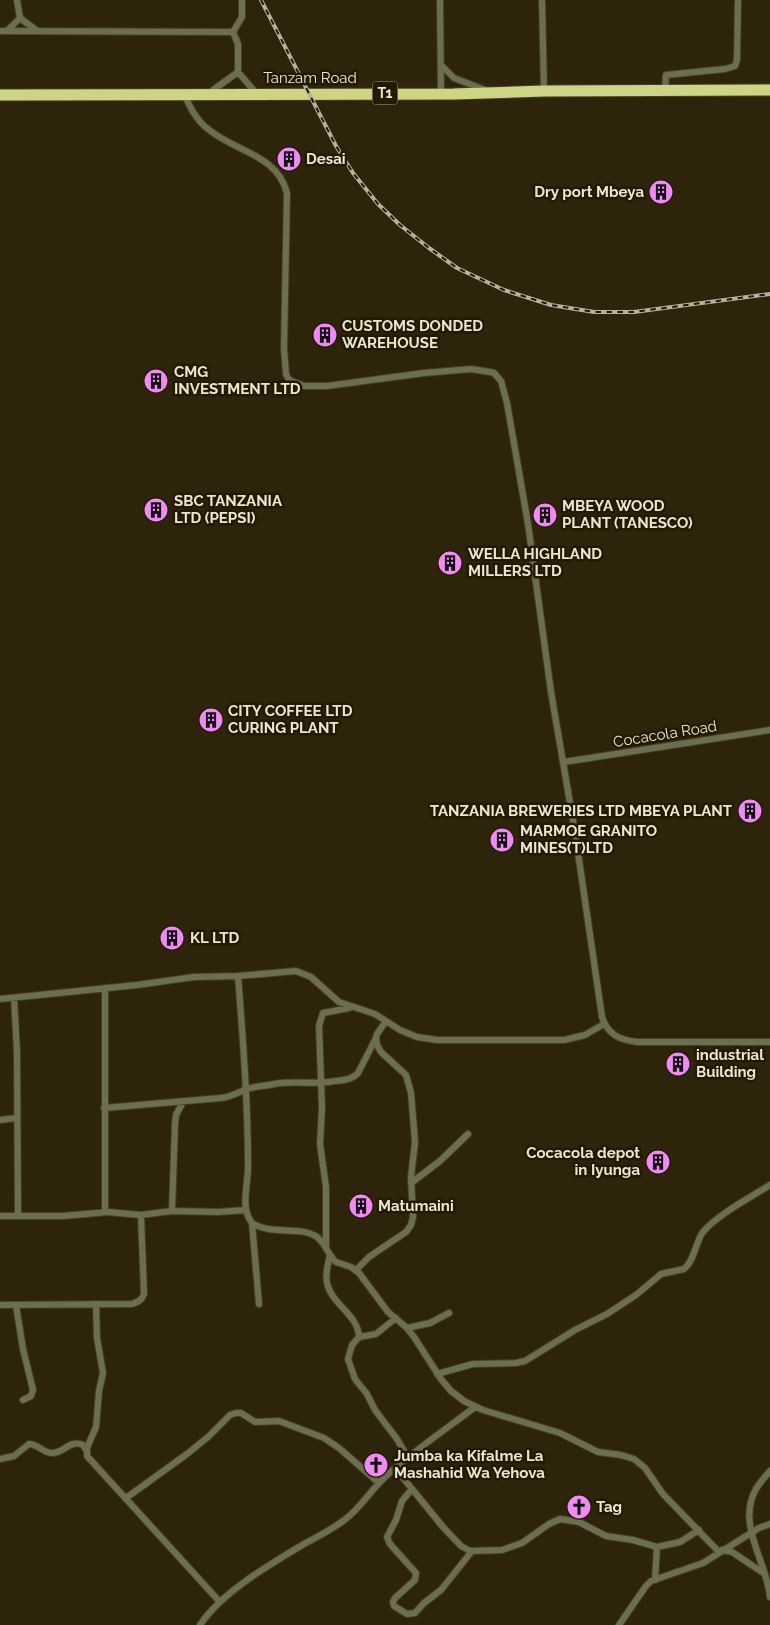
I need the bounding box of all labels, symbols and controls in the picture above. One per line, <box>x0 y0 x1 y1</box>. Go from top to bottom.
street label: Tanzam Road <box>263 69 357 87</box>
road number: T1 <box>372 82 398 105</box>
building icon: Desai <box>276 146 302 172</box>
place label: Desai <box>306 150 346 168</box>
building icon: Dry port Mbeya <box>648 179 674 205</box>
place label: Dry port Mbeya <box>534 183 644 201</box>
place label: CUSTOMS DONDED WAREHOUSE <box>342 317 483 352</box>
building icon: CUSTOMS DONDED WAREHOUSE <box>312 322 338 348</box>
place label: CMG INVESTMENT LTD <box>174 363 301 398</box>
building icon: CMG INVESTMENT LTD <box>143 368 169 394</box>
place label: SBC TANZANIA LTD (PEPSI) <box>174 492 283 527</box>
building icon: SBC TANZANIA LTD (PEPSI) <box>143 497 169 523</box>
place label: MBEYA WOOD PLANT (TANESCO) <box>562 497 693 532</box>
building icon: MBEYA WOOD PLANT (TANESCO) <box>532 502 558 528</box>
place label: WELLA HIGHLAND MILLERS LTD <box>468 545 602 580</box>
building icon: WELLA HIGHLAND MILLERS LTD <box>437 550 463 576</box>
place label: CITY COFFEE LTD CURING PLANT <box>228 702 353 737</box>
building icon: CITY COFFEE LTD CURING PLANT <box>198 707 224 733</box>
street label: Cocacola Road <box>612 717 718 751</box>
building icon: TANZANIA BREWERIES LTD MBEYA PLANT <box>737 798 763 824</box>
place label: TANZANIA BREWERIES LTD MBEYA PLANT <box>430 802 733 820</box>
place label: MARMOE GRANITO MINES(T)LTD <box>520 822 657 857</box>
building icon: MARMOE GRANITO MINES(T)LTD <box>489 827 515 853</box>
building icon: KL LTD <box>159 925 185 951</box>
place label: KL LTD <box>190 929 239 947</box>
place label: industrial Building <box>696 1046 764 1081</box>
building icon: industrial Building <box>665 1051 691 1077</box>
place label: Cocacola depot in Iyunga <box>526 1144 640 1179</box>
building icon: Cocacola depot in Iyunga <box>645 1149 671 1175</box>
building icon: Matumaini <box>348 1193 374 1219</box>
place label: Matumaini <box>378 1197 454 1215</box>
place label: Jumba ka Kifalme La Mashahid Wa Yehova <box>394 1447 545 1482</box>
church icon: Jumba ka Kifalme La Mashahid Wa Yehova <box>363 1452 389 1478</box>
church icon: Tag <box>566 1494 592 1520</box>
place label: Tag <box>596 1498 622 1516</box>

